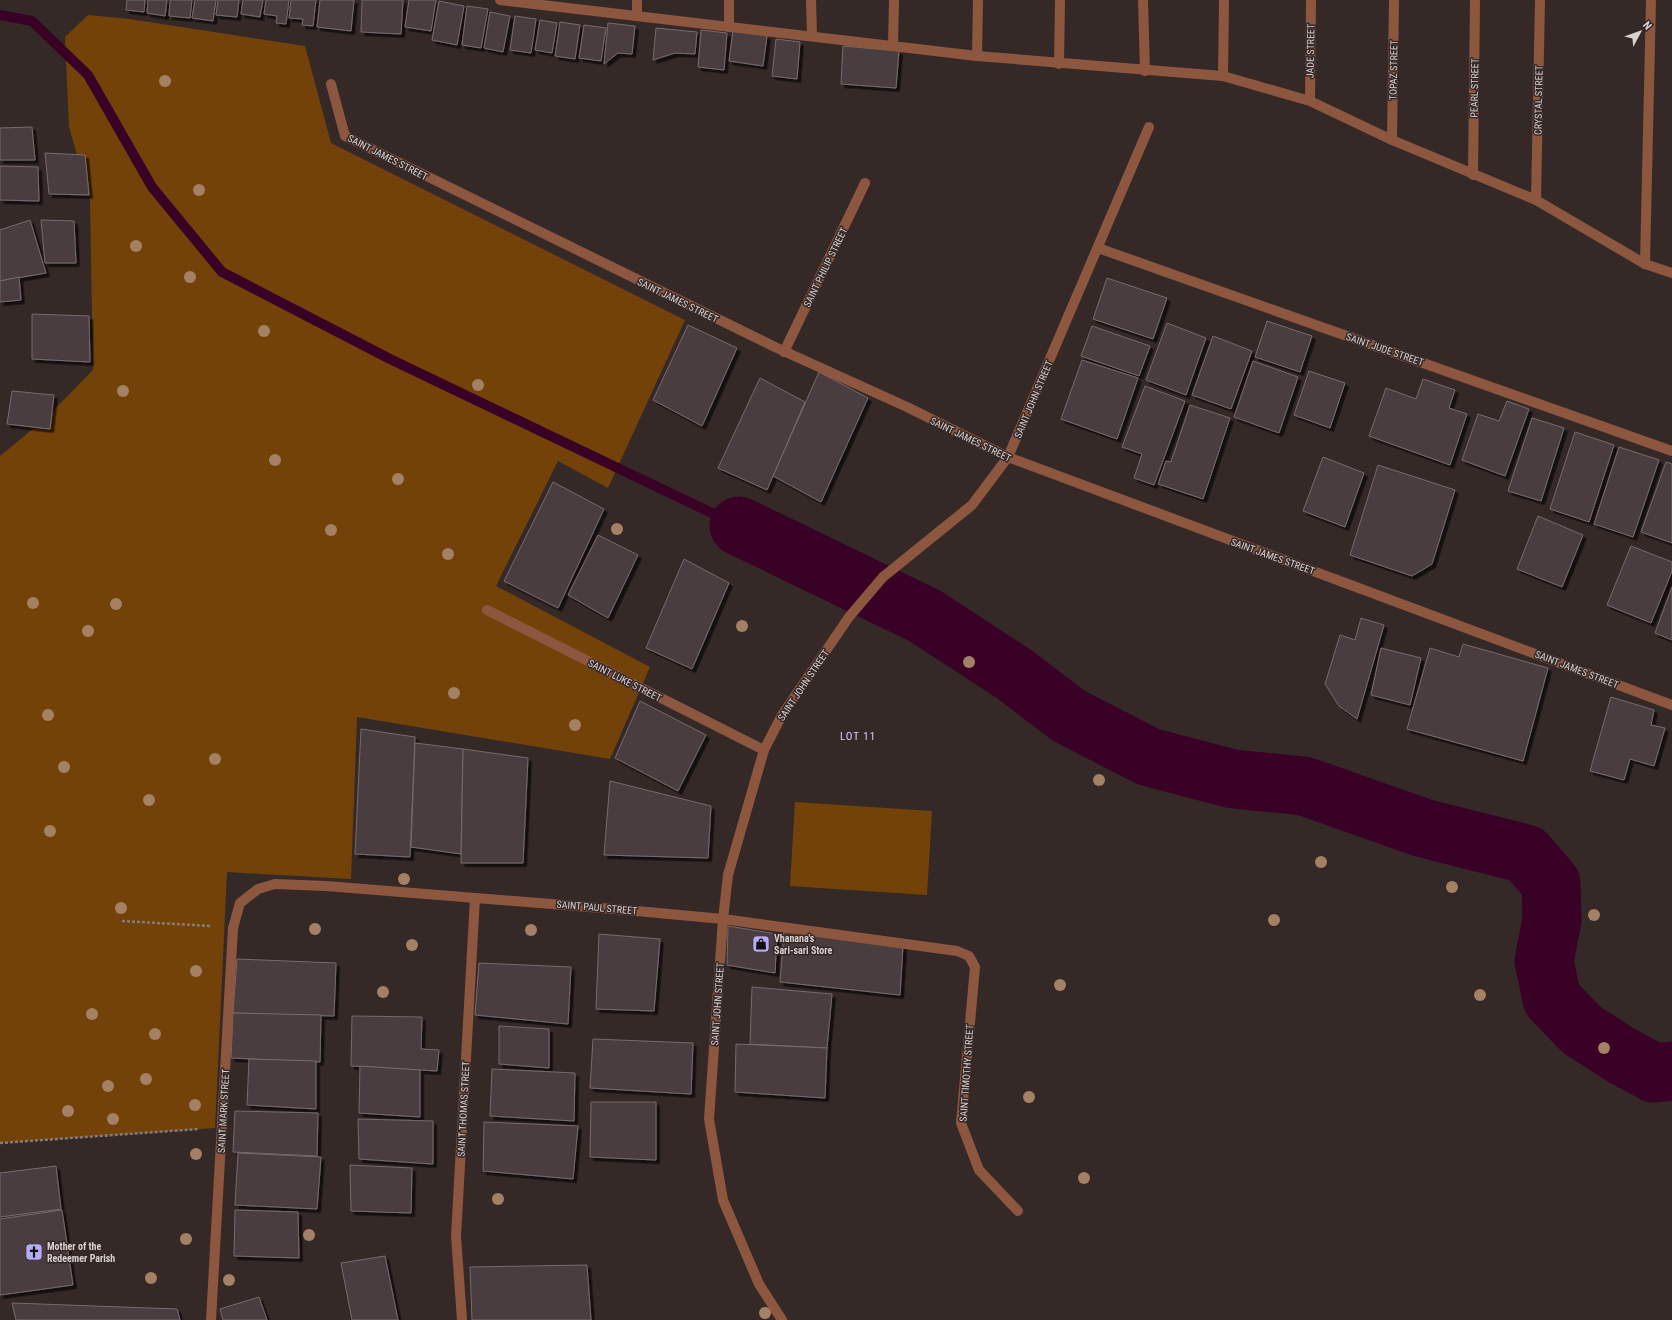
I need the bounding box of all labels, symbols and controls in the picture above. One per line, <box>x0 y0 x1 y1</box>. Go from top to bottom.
north arrow <box>1620 12 1660 52</box>
text: N <box>1640 19 1654 33</box>
street label: JADE STREET <box>1305 24 1316 78</box>
street label: TOPAZ STREET <box>1387 40 1400 100</box>
street label: PEARL STREET <box>1468 58 1481 118</box>
street label: CRYSTAL STREET <box>1532 65 1545 135</box>
street label: SAINT JAMES STREET <box>346 133 430 182</box>
street label: SAINT PHILIP STREET <box>801 226 849 309</box>
street label: SAINT JAMES STREET <box>636 276 720 325</box>
street label: SAINT JUDE STREET <box>1345 331 1425 368</box>
street label: SAINT JOHN STREET <box>1012 359 1055 440</box>
street label: SAINT JAMES STREET <box>929 415 1013 464</box>
street label: SAINT JAMES STREET <box>1229 536 1316 577</box>
street label: SAINT JOHN STREET <box>776 648 831 723</box>
street label: SAINT JAMES STREET <box>1534 649 1620 690</box>
street label: SAINT LUKE STREET <box>586 657 663 704</box>
district label: LOT 11 <box>840 730 876 743</box>
street label: SAINT PAUL STREET <box>556 898 638 917</box>
place label: Vhanana's Sari-sari Store <box>774 933 832 956</box>
shop icon: Vhanana's Sari-sari Store <box>751 934 771 954</box>
street label: SAINT JOHN STREET <box>709 962 726 1046</box>
street label: SAINT TIMOTHY STREET <box>958 1024 975 1122</box>
street label: SAINT THOMAS STREET <box>455 1061 472 1157</box>
street label: SAINT MARK STREET <box>216 1069 231 1153</box>
place label: Mother of the Redeemer Parish <box>47 1241 115 1264</box>
church icon: Mother of the Redeemer Parish <box>24 1242 44 1262</box>

